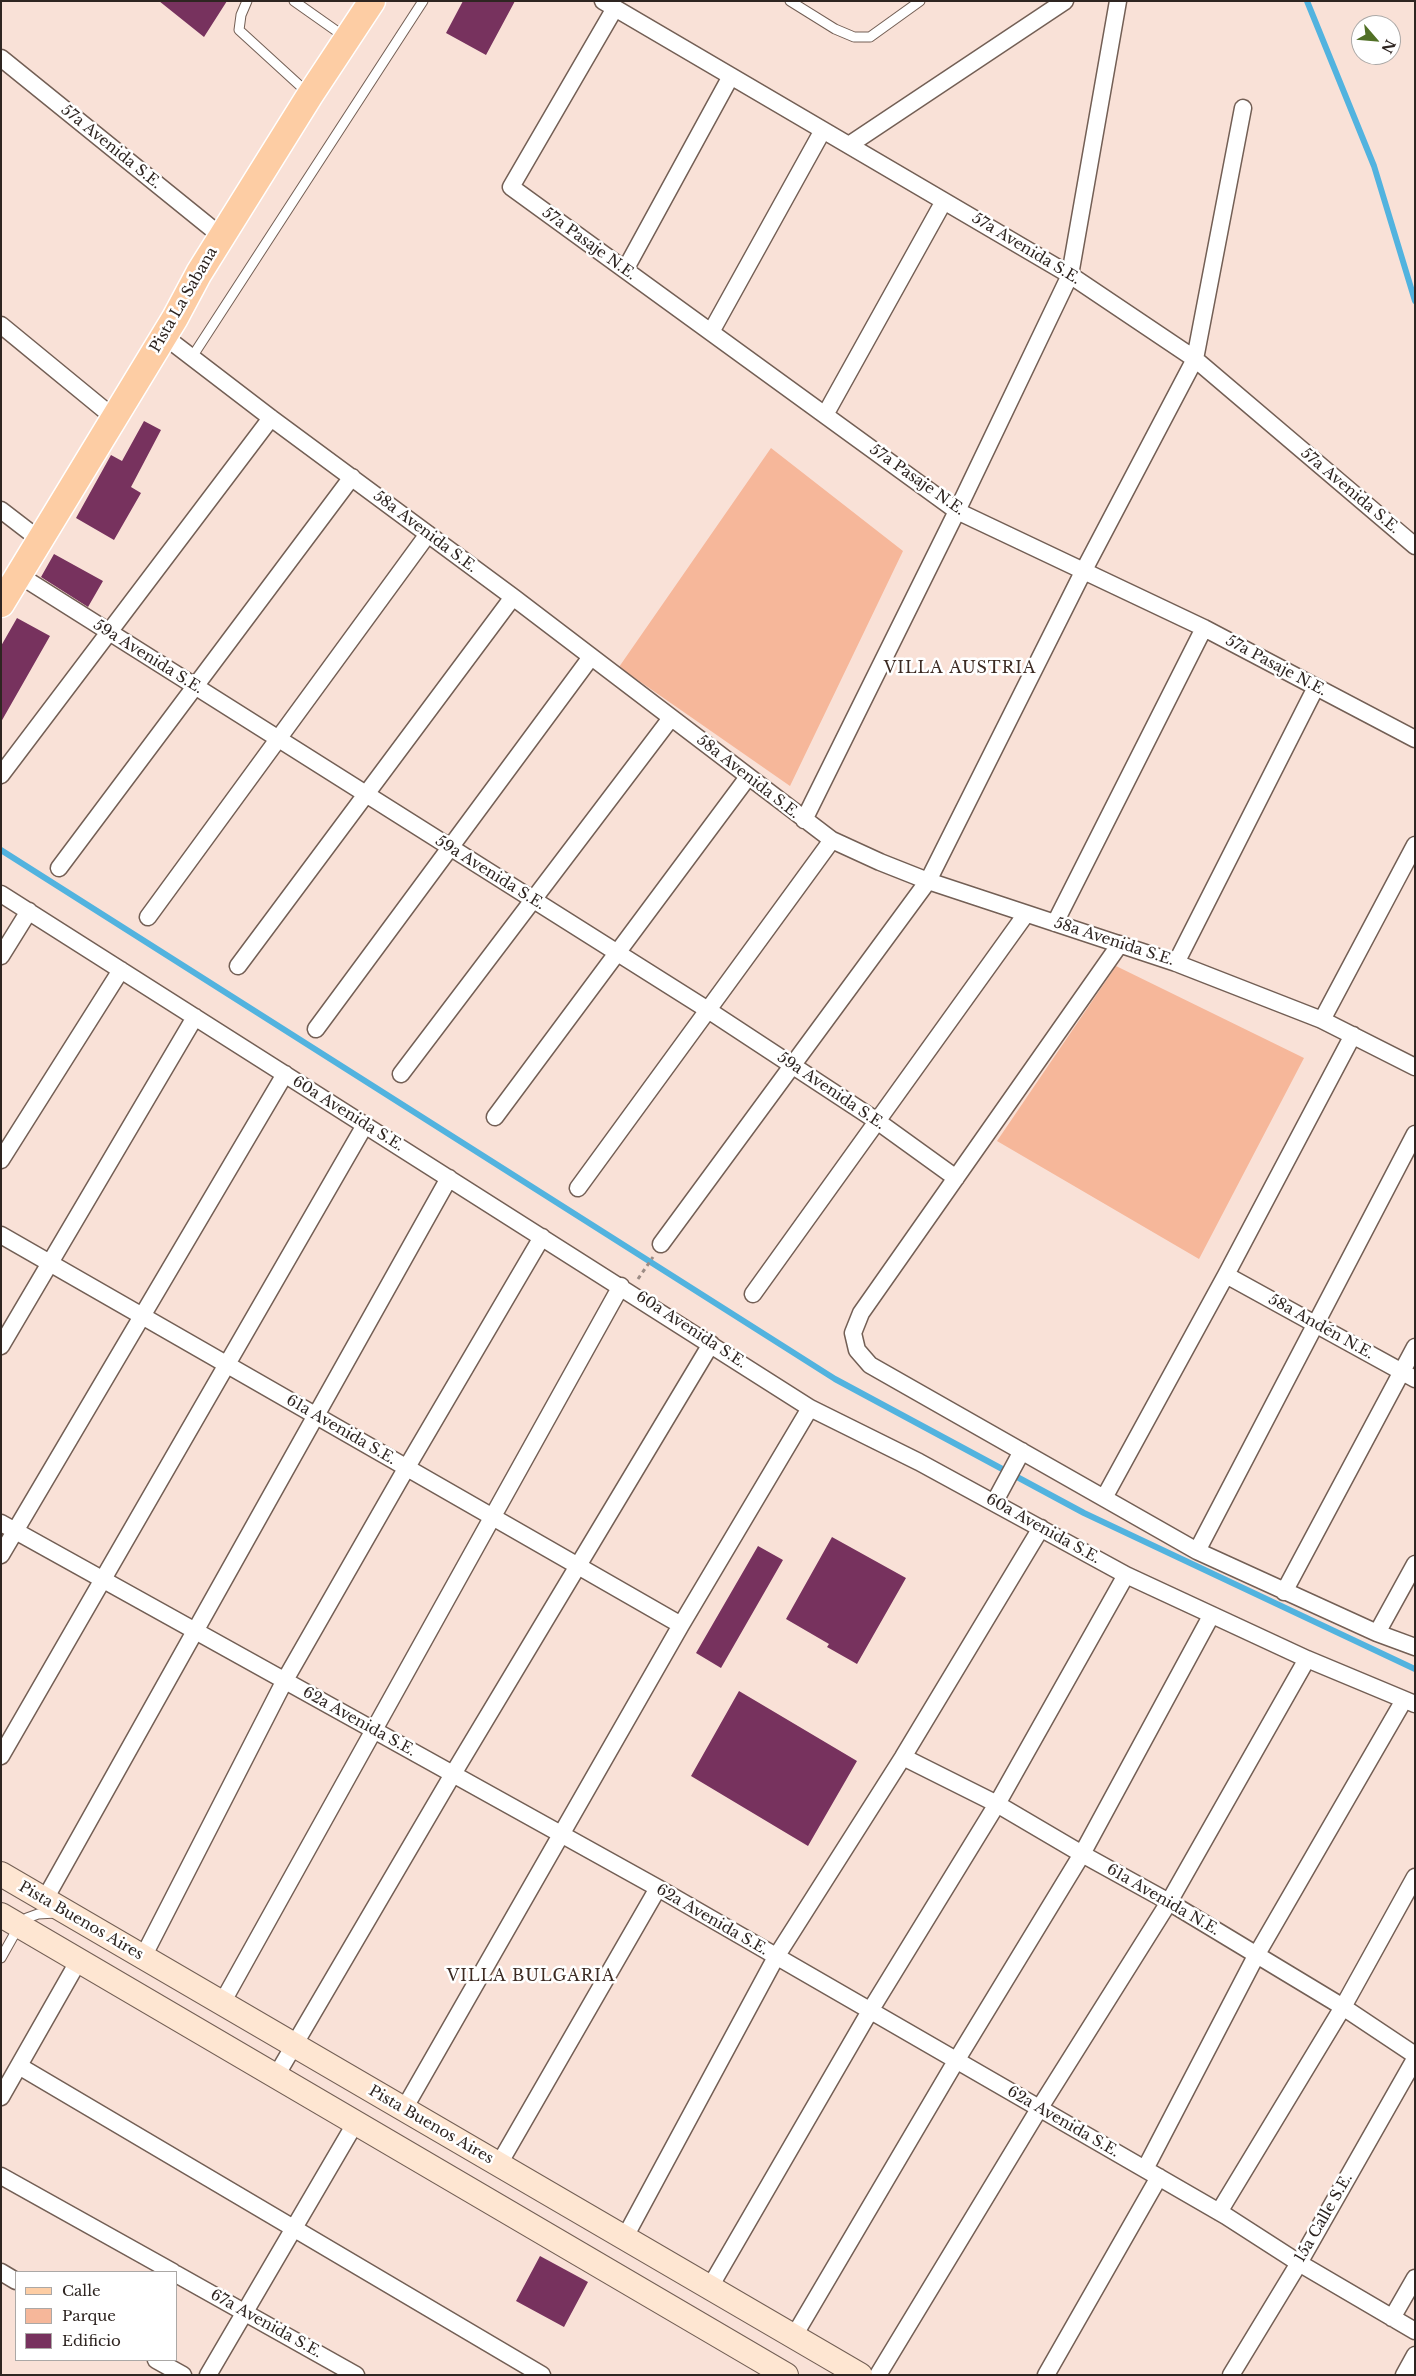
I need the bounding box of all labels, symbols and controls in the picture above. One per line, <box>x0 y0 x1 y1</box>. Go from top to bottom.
north arrow <box>1351 15 1401 65</box>
text: N <box>1377 36 1399 56</box>
street label: 57a Avenida S.E. <box>57 101 165 193</box>
street label: 57a Pasaje N.E. <box>539 204 639 284</box>
street label: 57a Avenida S.E. <box>968 209 1084 289</box>
street label: Pista La Sabana <box>147 244 221 356</box>
street label: 57a Pasaje N.E. <box>866 441 968 519</box>
street label: 57a Avenida S.E. <box>1297 444 1403 538</box>
street label: 58a Avenida S.E. <box>370 487 480 577</box>
street label: 59a Avenida S.E. <box>90 616 206 698</box>
street label: 57a Pasaje N.E. <box>1222 632 1330 700</box>
district label: VILLA AUSTRIA <box>882 658 1038 678</box>
street label: 58a Avenida S.E. <box>693 731 803 823</box>
street label: 59a Avenida S.E. <box>432 832 548 914</box>
street label: 58a Avenida S.E. <box>1052 914 1176 970</box>
street label: 59a Avenida S.E. <box>774 1048 888 1134</box>
street label: 60a Avenida S.E. <box>289 1073 407 1155</box>
street label: 60a Avenida S.E. <box>633 1288 749 1372</box>
street label: 58a Andén N.E. <box>1265 1291 1377 1363</box>
street label: 61a Avenida S.E. <box>283 1391 399 1469</box>
street label: 60a Avenida S.E. <box>983 1490 1103 1568</box>
street label: 62a Avenida S.E. <box>299 1684 419 1760</box>
street label: 61a Avenida N.E. <box>1103 1860 1223 1940</box>
street label: Pista Buenos Aires <box>15 1878 147 1964</box>
street label: 62a Avenida S.E. <box>653 1881 771 1959</box>
district label: VILLA BULGARIA <box>445 1966 617 1986</box>
street label: Pista Buenos Aires <box>365 2082 497 2168</box>
street label: 62a Avenida S.E. <box>1004 2083 1122 2161</box>
street label: 15a Calle S.E. <box>1291 2170 1357 2266</box>
legend <box>15 2271 178 2361</box>
text: Calle <box>62 2281 101 2300</box>
street label: 67a Avenida S.E. <box>207 2286 325 2362</box>
text: Parque <box>62 2306 116 2325</box>
text: Edificio <box>62 2331 121 2350</box>

